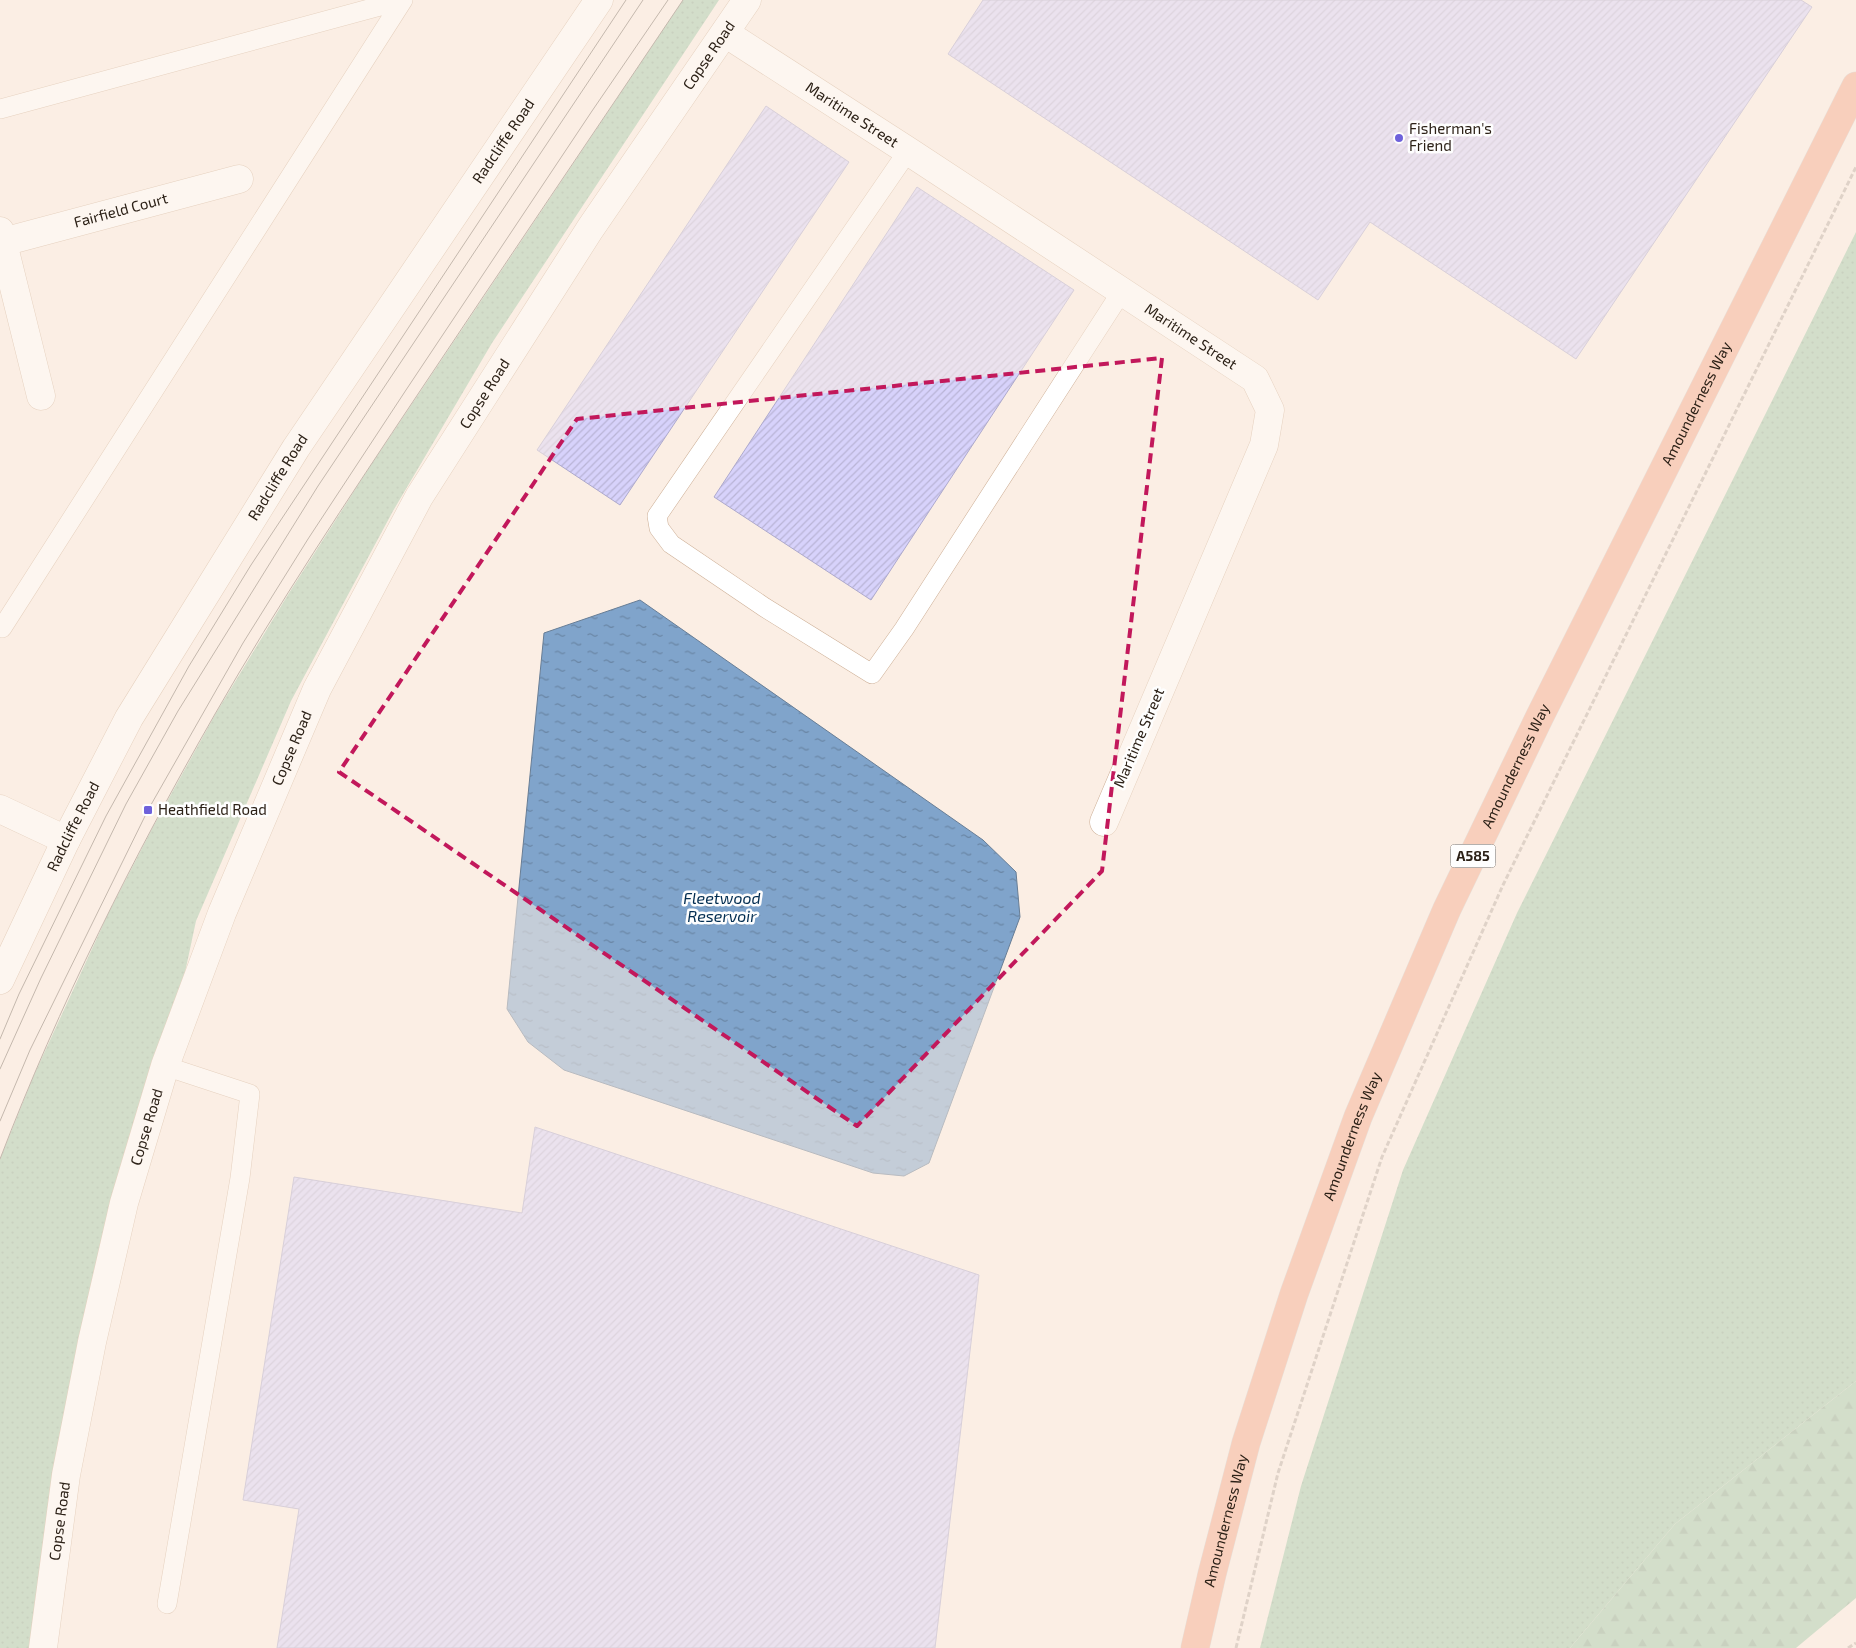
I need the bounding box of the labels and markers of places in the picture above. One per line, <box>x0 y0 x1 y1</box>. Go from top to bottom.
place label: Fisherman's Friend <box>1409 119 1492 154</box>
marker: Fisherman's Friend <box>1393 132 1405 144</box>
place label: Heathfield Road <box>158 800 267 818</box>
marker: Heathfield Road <box>142 804 154 816</box>

